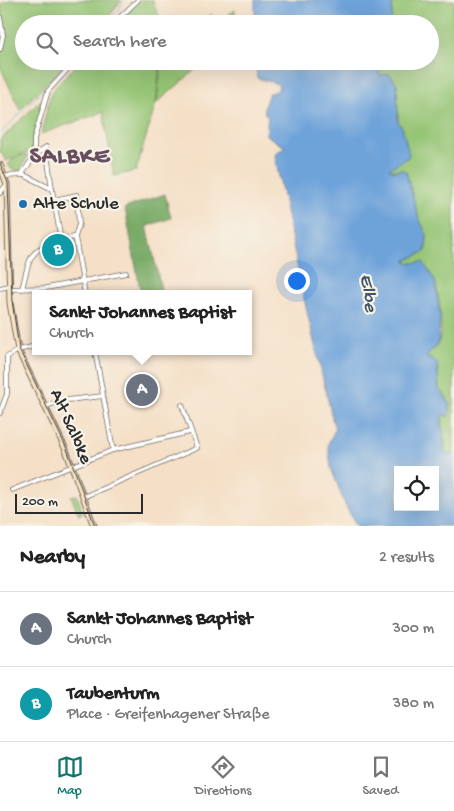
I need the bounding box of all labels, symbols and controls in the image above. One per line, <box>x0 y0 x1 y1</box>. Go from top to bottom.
search box <box>15 15 439 70</box>
icon: search <box>33 29 61 57</box>
text: Search here <box>73 31 167 54</box>
district label: SALBKE <box>30 143 111 172</box>
place label: Alte Schule <box>33 193 119 216</box>
marker: Alte Schule <box>17 198 29 210</box>
pin: B <box>42 231 74 269</box>
your location <box>284 268 310 294</box>
water label: Elbe <box>353 273 381 314</box>
popup <box>32 290 252 355</box>
text: Sankt Johannes Baptist <box>49 302 235 325</box>
text: Church <box>49 325 94 344</box>
pin: A <box>126 371 158 409</box>
street label: Alt Salbke <box>43 386 97 468</box>
map controls <box>394 466 439 511</box>
button: locate <box>394 466 439 511</box>
scale bar <box>15 491 142 514</box>
text: 200 m <box>22 494 58 511</box>
text: Nearby <box>20 546 85 571</box>
text: 2 results <box>379 549 434 568</box>
text: Sankt Johannes Baptist <box>67 608 252 631</box>
text: A <box>31 620 41 639</box>
text: 300 m <box>392 620 434 639</box>
text: Church <box>67 631 111 650</box>
text: Taubenturm <box>67 683 160 706</box>
text: B <box>32 695 40 714</box>
text: 380 m <box>393 695 434 714</box>
text: Place · Greifenhagener Straße <box>67 706 269 725</box>
tab: Map <box>56 753 84 800</box>
tab: Directions <box>195 753 252 800</box>
tab: Saved <box>363 753 398 800</box>

